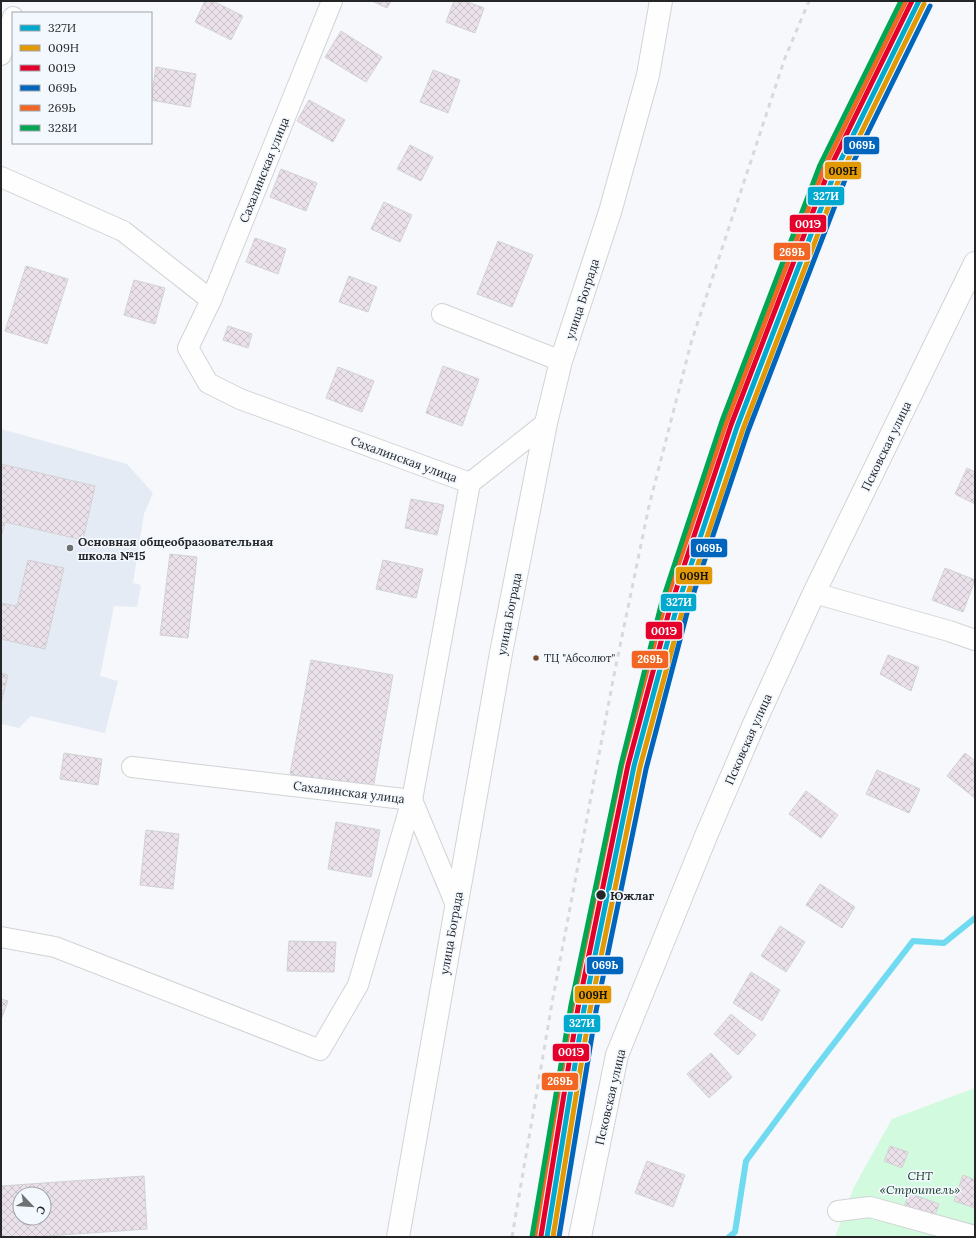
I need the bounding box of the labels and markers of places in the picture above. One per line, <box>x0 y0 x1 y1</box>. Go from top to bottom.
place label: Основная общеобразовательная школа №15 <box>78 534 273 563</box>
marker: Основная общеобразовательная школа №15 <box>65 543 75 553</box>
place label: ТЦ "Абсолют" <box>544 651 615 665</box>
marker: ТЦ "Абсолют" <box>531 653 541 663</box>
marker: Южлаг <box>594 888 608 902</box>
place label: Южлаг <box>610 888 654 903</box>

